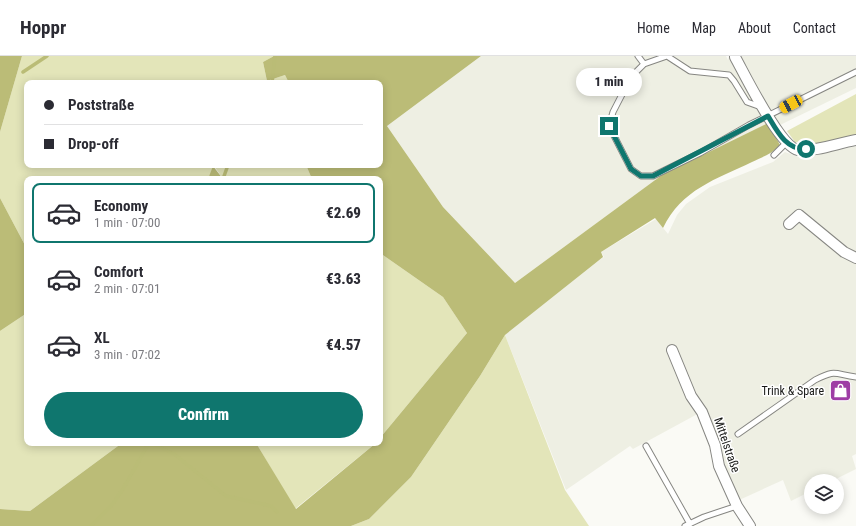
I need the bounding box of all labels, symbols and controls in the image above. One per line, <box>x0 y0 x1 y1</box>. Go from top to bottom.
text: Hoppr <box>20 16 66 39</box>
text: Home <box>637 20 670 36</box>
text: Map <box>692 20 716 36</box>
text: About <box>738 20 771 36</box>
text: Contact <box>793 20 836 36</box>
callout: 1 min <box>576 68 642 96</box>
text: 1 min <box>595 74 623 89</box>
car <box>778 93 804 115</box>
text: Poststraße <box>68 96 134 114</box>
route end <box>600 117 618 135</box>
text: Drop-off <box>68 135 119 153</box>
route start <box>797 140 815 158</box>
icon: car <box>46 195 82 231</box>
text: Economy <box>94 197 148 215</box>
text: €2.69 <box>326 204 361 222</box>
text: 1 min · 07:00 <box>94 215 160 230</box>
icon: car <box>46 261 82 297</box>
text: Comfort <box>94 263 143 281</box>
text: €3.63 <box>326 270 361 288</box>
text: 2 min · 07:01 <box>94 281 160 296</box>
icon: car <box>46 327 82 363</box>
text: XL <box>94 329 110 347</box>
text: €4.57 <box>326 336 361 354</box>
text: 3 min · 07:02 <box>94 347 160 362</box>
shop icon: Trink & Spare <box>827 378 853 404</box>
place label: Trink & Spare <box>761 384 824 398</box>
button: Confirm <box>44 392 363 438</box>
street label: Mittelstraße <box>711 416 743 475</box>
map controls <box>804 474 844 514</box>
button: layers <box>804 474 844 514</box>

